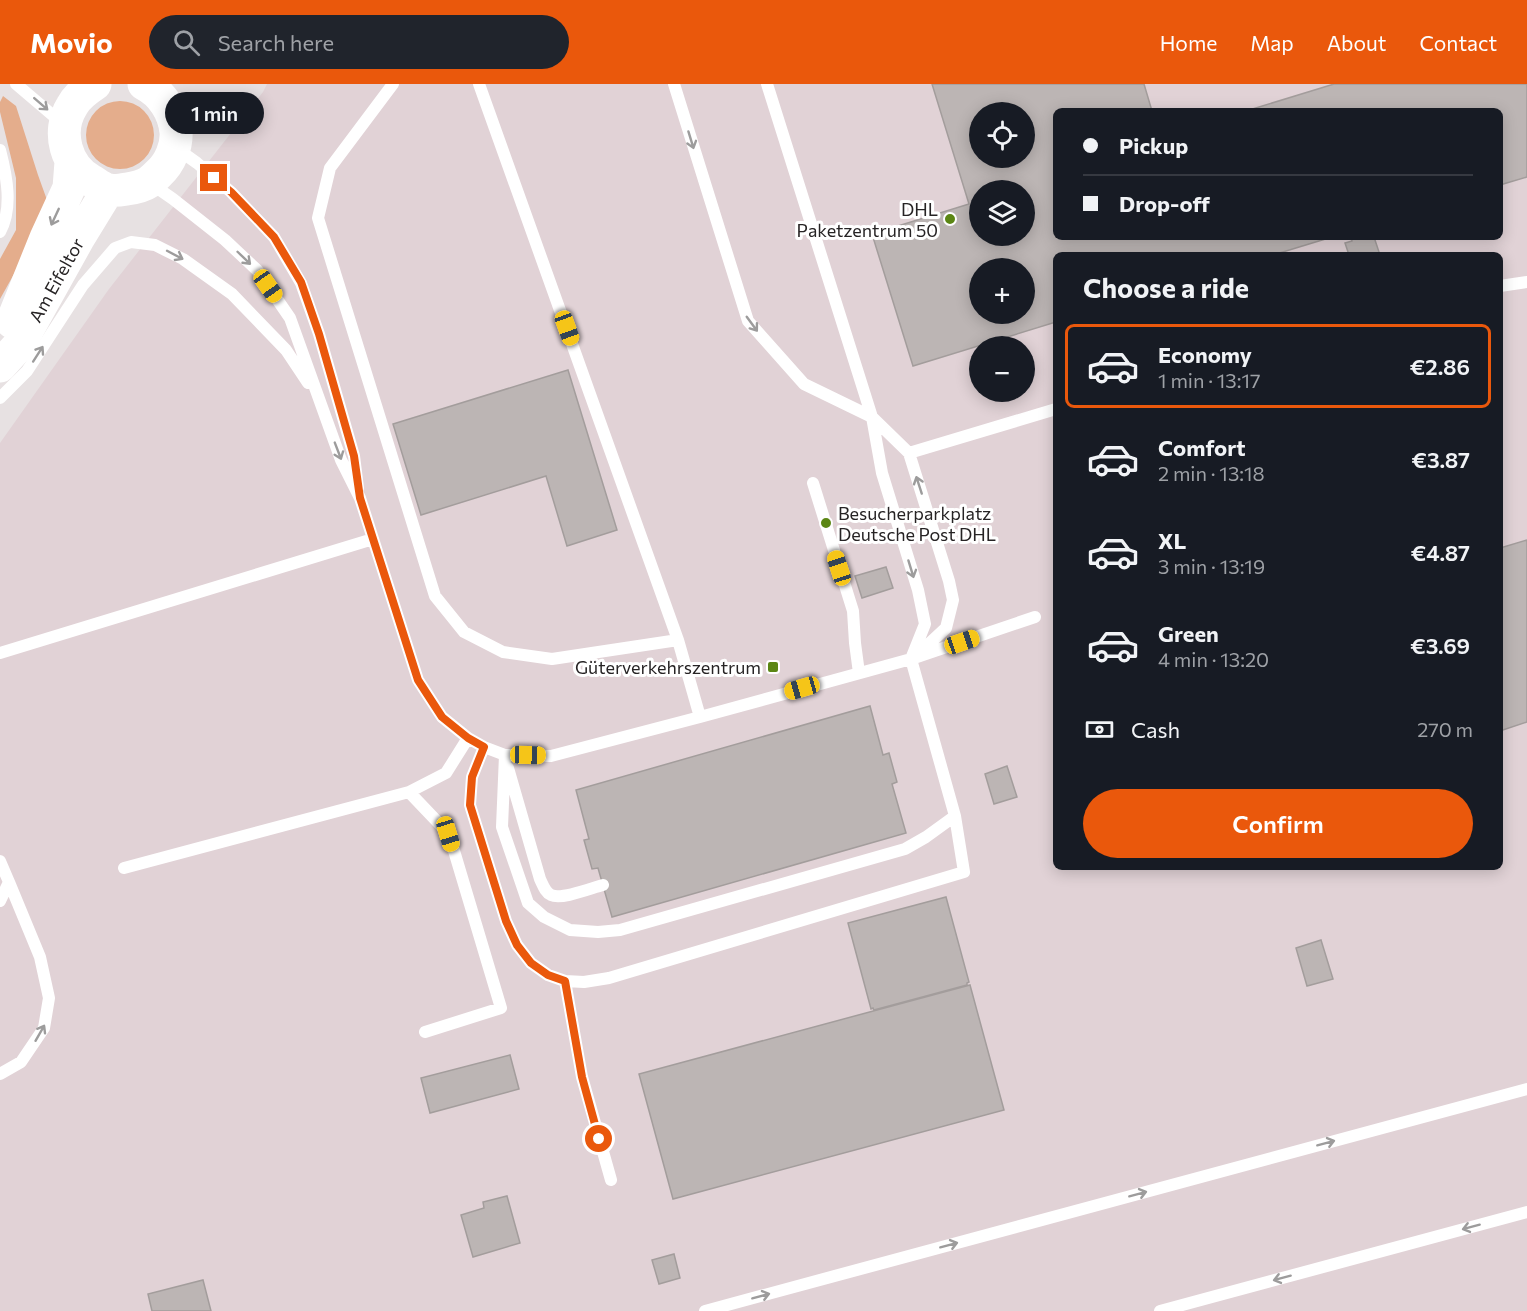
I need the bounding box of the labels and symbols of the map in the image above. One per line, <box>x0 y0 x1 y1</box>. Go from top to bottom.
callout: 1 min <box>164 91 264 133</box>
one-way arrow <box>33 97 48 111</box>
one-way arrow <box>687 130 698 149</box>
route end <box>200 164 227 191</box>
place label: DHL Paketzentrum 50 <box>797 198 938 241</box>
one-way arrow <box>49 208 61 226</box>
marker: DHL Paketzentrum 50 <box>943 212 957 226</box>
street label: Am Eifeltor <box>24 234 88 326</box>
one-way arrow <box>166 249 183 261</box>
one-way arrow <box>236 250 251 265</box>
car <box>250 266 286 306</box>
car <box>552 308 582 348</box>
one-way arrow <box>746 316 758 332</box>
one-way arrow <box>32 346 44 363</box>
one-way arrow <box>333 441 344 460</box>
one-way arrow <box>913 476 924 495</box>
place label: Besucherparkplatz Deutsche Post DHL <box>838 502 996 545</box>
marker: Besucherparkplatz Deutsche Post DHL <box>819 516 833 530</box>
car <box>825 548 853 588</box>
one-way arrow <box>906 559 917 578</box>
car <box>942 628 982 656</box>
place label: Güterverkehrszentrum <box>575 656 761 678</box>
marker: Güterverkehrszentrum <box>766 660 780 674</box>
car <box>782 674 822 702</box>
car <box>510 746 546 764</box>
car <box>434 814 462 854</box>
one-way arrow <box>34 1025 46 1042</box>
route start <box>585 1125 612 1152</box>
one-way arrow <box>1316 1137 1335 1148</box>
one-way arrow <box>1128 1188 1147 1199</box>
one-way arrow <box>1461 1222 1480 1234</box>
one-way arrow <box>940 1239 959 1250</box>
one-way arrow <box>1273 1273 1292 1284</box>
one-way arrow <box>751 1289 770 1301</box>

